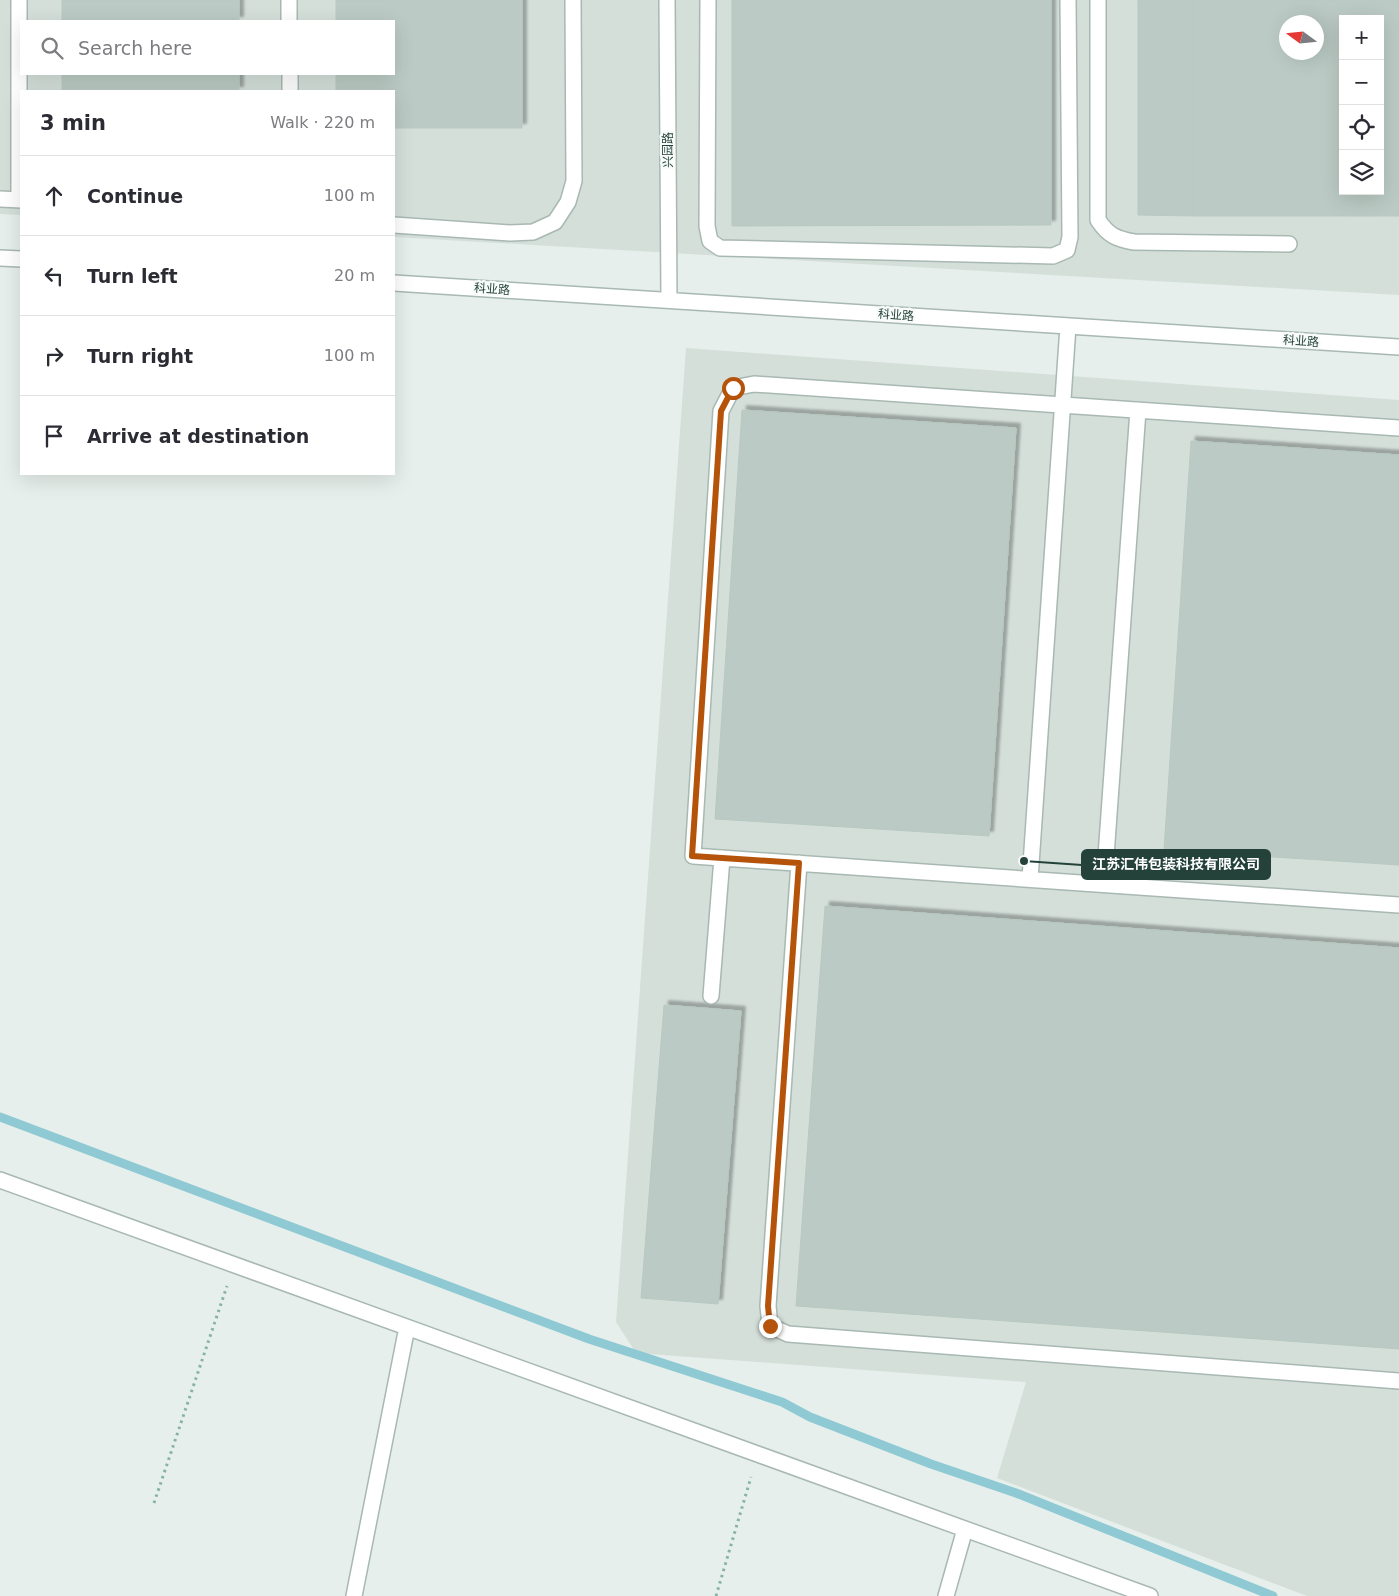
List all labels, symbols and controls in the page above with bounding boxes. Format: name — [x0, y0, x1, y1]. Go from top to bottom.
north arrow — [1279, 15, 1324, 60]
map controls — [1339, 15, 1384, 195]
button: + — [1339, 15, 1384, 60]
search box — [20, 20, 395, 75]
icon: search — [38, 34, 66, 62]
text: Search here — [78, 37, 192, 59]
button: − — [1339, 60, 1384, 105]
button: locate — [1339, 105, 1384, 150]
text: 3 min — [40, 111, 106, 135]
text: Walk · 220 m — [270, 113, 375, 132]
street label: 兴园路 — [661, 132, 675, 168]
button: layers — [1339, 150, 1384, 195]
icon: ahead — [40, 182, 68, 210]
text: Continue — [87, 185, 183, 207]
text: 100 m — [324, 186, 375, 205]
icon: left — [40, 262, 68, 290]
text: Turn left — [87, 265, 178, 287]
text: 20 m — [334, 266, 375, 285]
street label: 科业路 — [474, 281, 510, 297]
street label: 科业路 — [878, 307, 914, 323]
street label: 科业路 — [1283, 333, 1319, 349]
icon: right — [40, 342, 68, 370]
text: Turn right — [87, 345, 193, 367]
text: 100 m — [324, 346, 375, 365]
route start — [722, 377, 745, 400]
icon: arrive — [40, 422, 68, 450]
text: Arrive at destination — [87, 425, 309, 447]
callout: 江苏汇伟包装科技有限公司 — [1082, 850, 1270, 879]
text: 江苏汇伟包装科技有限公司 — [1092, 856, 1260, 872]
route end — [759, 1315, 782, 1338]

